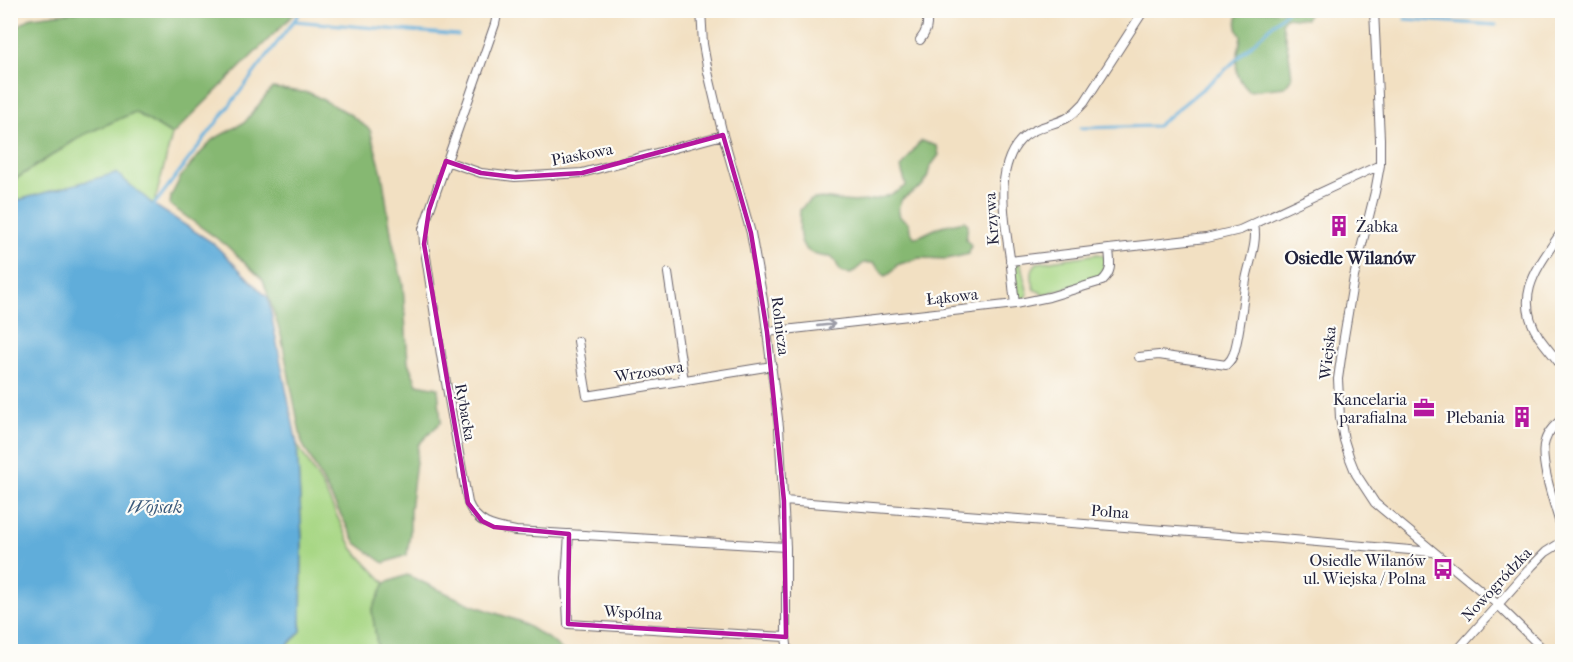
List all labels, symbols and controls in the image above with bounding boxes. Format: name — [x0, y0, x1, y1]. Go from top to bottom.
street label: Piaskowa — [550, 139, 615, 170]
street label: Krzywa — [980, 191, 1003, 246]
building icon: Żabka — [1327, 214, 1351, 238]
place label: Żabka — [1356, 217, 1399, 236]
district label: Osiedle Wilanów — [1284, 248, 1417, 269]
street label: Łąkowa — [925, 284, 979, 309]
street label: Rolnicza — [767, 295, 794, 357]
one-way arrow — [815, 319, 835, 330]
street label: Wiejska — [1315, 325, 1340, 382]
street label: Wrzosowa — [612, 357, 685, 386]
street label: Rybacka — [451, 382, 480, 443]
place label: Kancelaria parafialna — [1333, 390, 1408, 427]
office icon: Kancelaria parafialna — [1412, 396, 1436, 420]
building icon: Plebania — [1510, 405, 1534, 429]
place label: Plebania — [1446, 408, 1506, 427]
water label: Wojsak — [128, 497, 182, 518]
street label: Polna — [1090, 501, 1130, 522]
street label: Nowogródzka — [1457, 543, 1536, 625]
place label: Osiedle Wilanów ul. Wiejska / Polna — [1302, 551, 1427, 588]
bus stop icon: Osiedle Wilanów ul. Wiejska / Polna — [1431, 557, 1455, 581]
street label: Wspólna — [602, 601, 663, 624]

